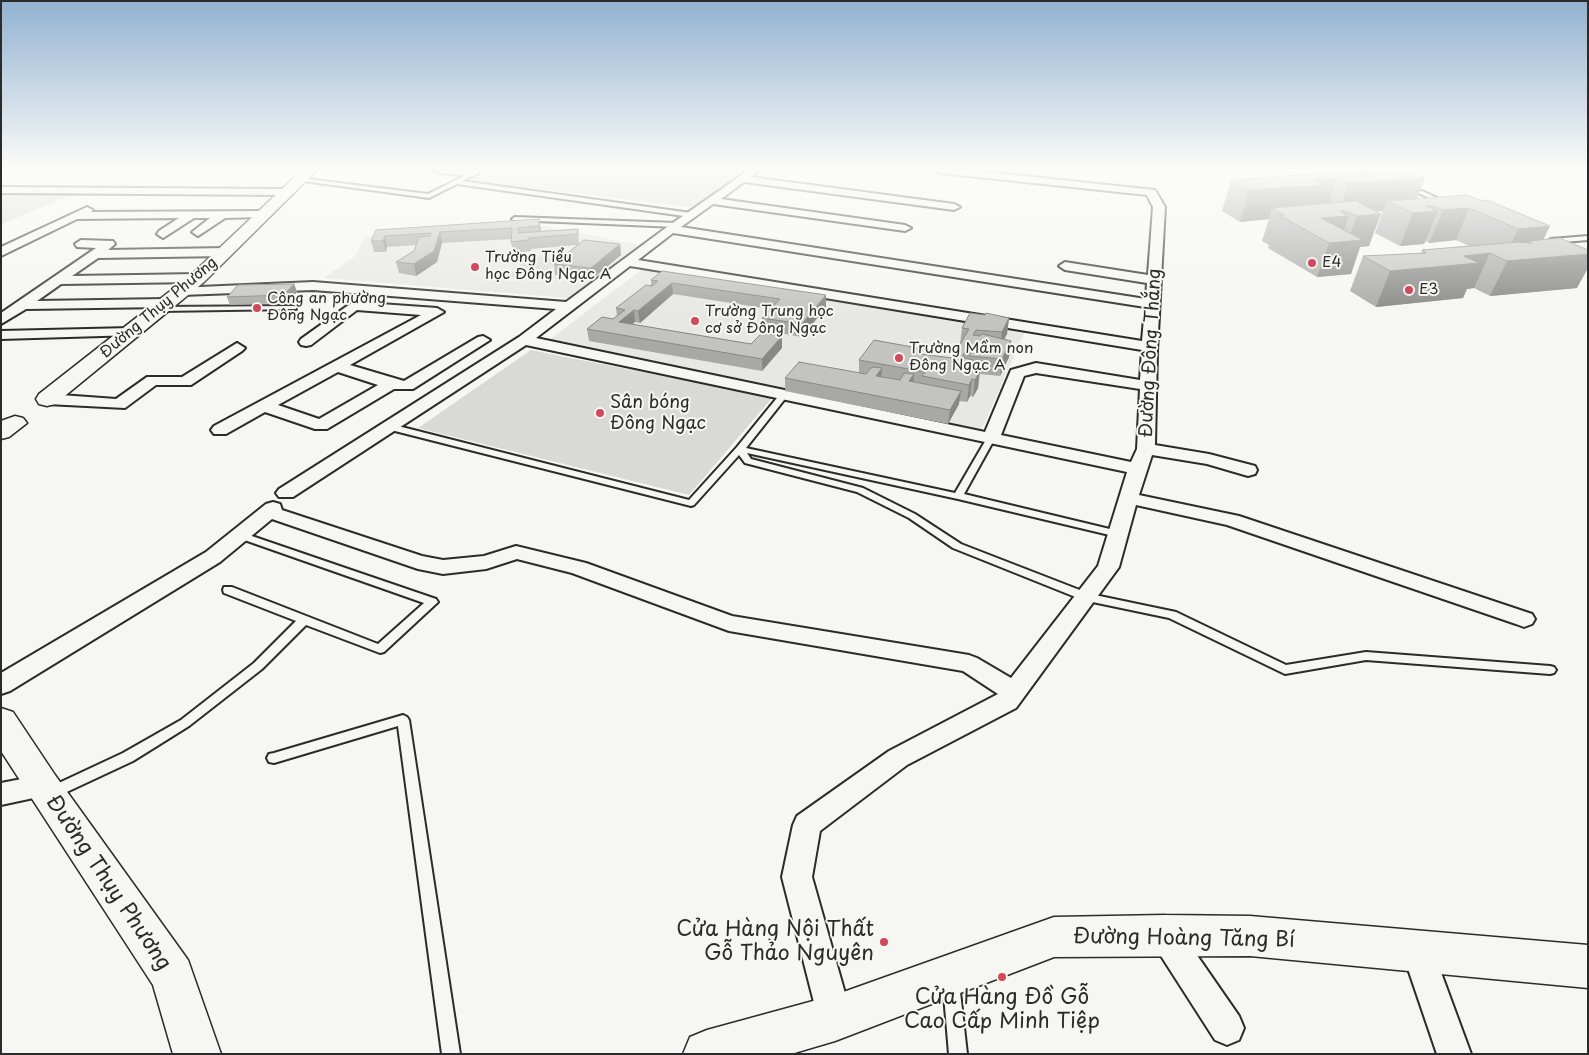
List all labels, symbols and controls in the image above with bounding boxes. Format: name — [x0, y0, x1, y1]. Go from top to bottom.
place label: Trường Tiểu học Đông Ngạc A — [485, 249, 611, 284]
street label: Đường Thụy Phương — [97, 254, 221, 362]
place label: E4 — [1322, 254, 1341, 272]
marker: E4 — [1306, 257, 1318, 269]
marker: Trường Tiểu học Đông Ngạc A — [469, 261, 481, 273]
street label: Đường Đông Thắng — [1136, 268, 1166, 438]
place label: E3 — [1419, 281, 1438, 299]
marker: E3 — [1403, 284, 1415, 296]
place label: Công an phường Đông Ngạc — [267, 290, 386, 325]
marker: Công an phường Đông Ngạc — [251, 302, 263, 314]
place label: Trường Trung học cơ sở Đông Ngạc — [705, 303, 834, 338]
marker: Trường Trung học cơ sở Đông Ngạc — [689, 315, 701, 327]
place label: Trường Mầm non Đông Ngạc A — [909, 340, 1033, 375]
marker: Trường Mầm non Đông Ngạc A — [893, 352, 905, 364]
place label: Sân bóng Đông Ngạc — [610, 392, 706, 434]
marker: Sân bóng Đông Ngạc — [594, 407, 606, 419]
street label: Đường Thụy Phương — [40, 791, 176, 975]
place label: Cửa Hàng Nội Thất Gỗ Thảo Nguyên — [676, 917, 874, 967]
street label: Đường Hoàng Tăng Bí — [1073, 924, 1295, 954]
marker: Cửa Hàng Nội Thất Gỗ Thảo Nguyên — [878, 936, 890, 948]
marker: Cửa Hàng Đồ Gỗ Cao Cấp Minh Tiệp — [996, 971, 1008, 983]
place label: Cửa Hàng Đồ Gỗ Cao Cấp Minh Tiệp — [904, 985, 1100, 1035]

